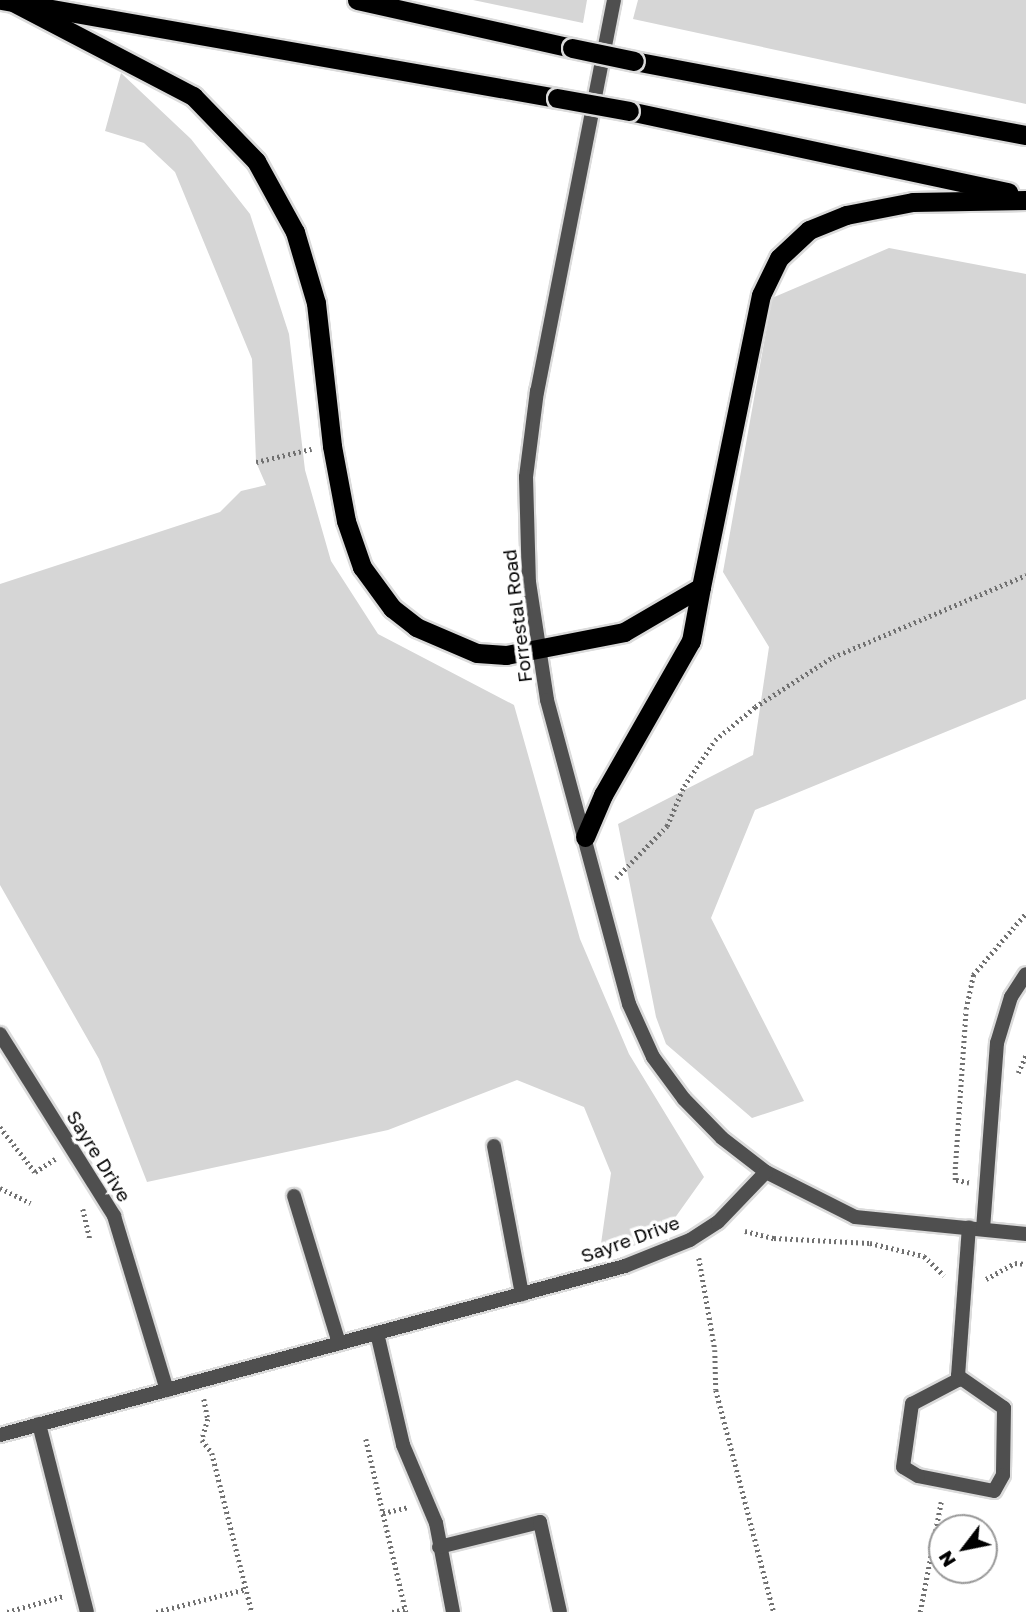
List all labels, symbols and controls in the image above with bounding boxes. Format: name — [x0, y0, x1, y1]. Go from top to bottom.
street label: Forrestal Road — [498, 548, 536, 684]
street label: Sayre Drive — [62, 1106, 136, 1206]
street label: Sayre Drive — [578, 1211, 682, 1267]
north arrow — [928, 1514, 998, 1584]
text: N — [933, 1547, 960, 1572]

